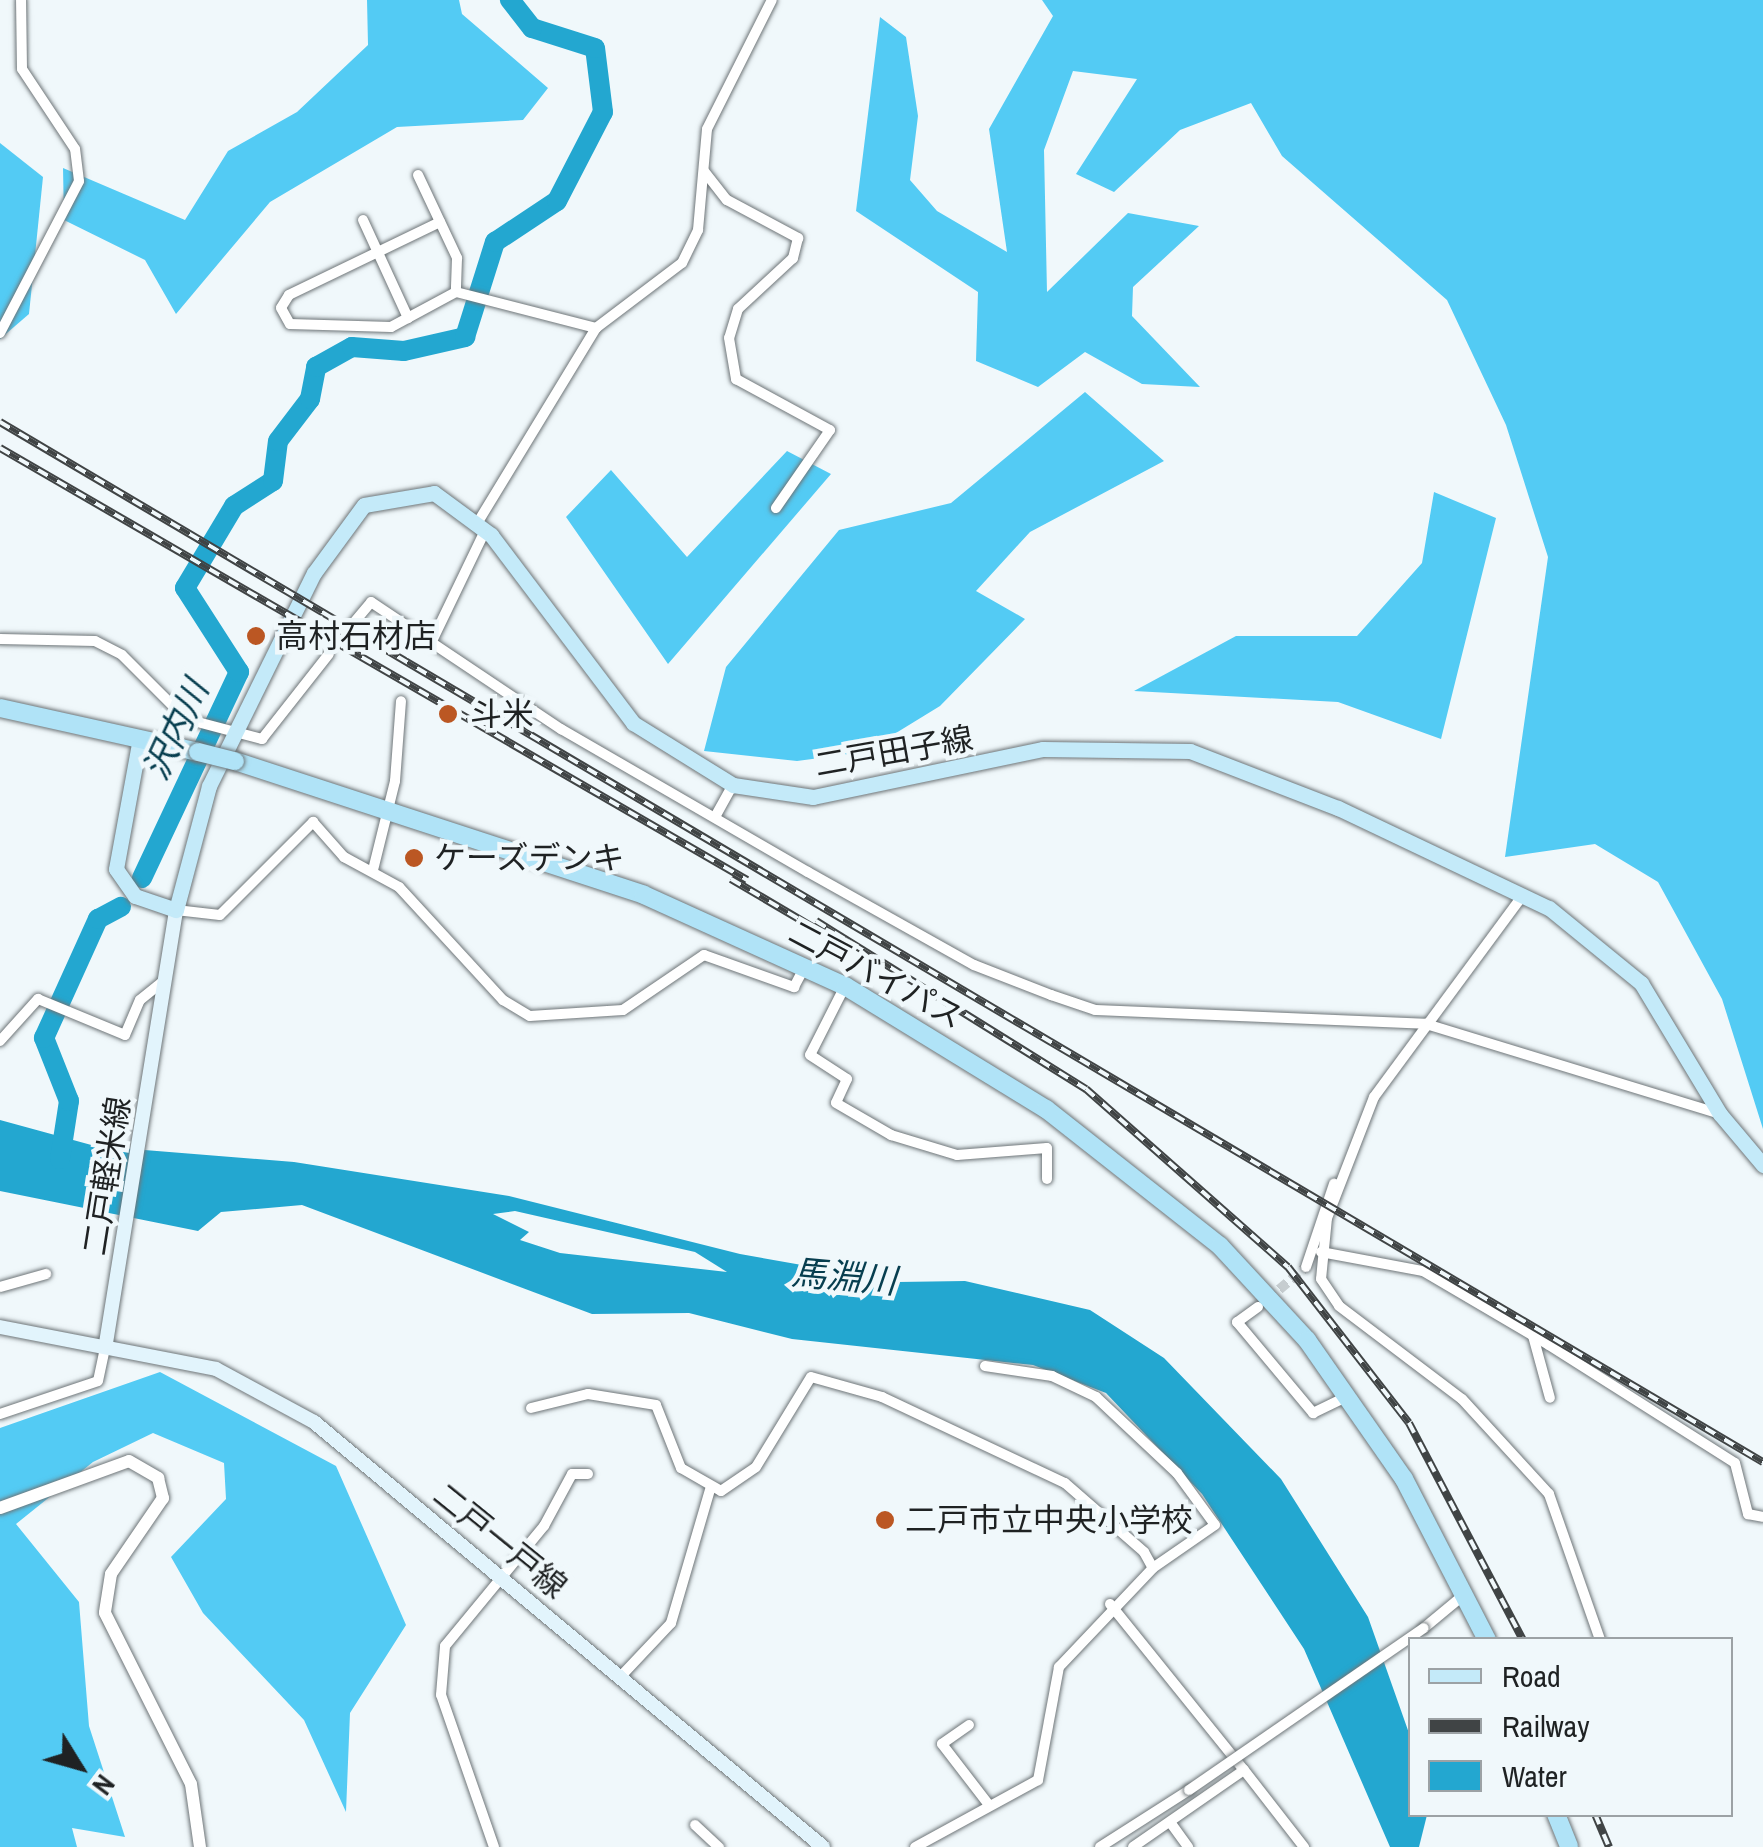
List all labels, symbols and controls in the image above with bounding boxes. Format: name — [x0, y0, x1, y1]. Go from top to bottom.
place label: 高村石材店 — [276, 617, 436, 655]
marker: 高村石材店 — [245, 625, 267, 647]
water label: 沢内川 — [135, 674, 217, 786]
place label: 斗米 — [470, 695, 534, 733]
marker: 斗米 — [435, 701, 461, 727]
street label: 二戸田子線 — [812, 719, 976, 785]
place label: ケーズデンキ — [434, 839, 626, 877]
marker: ケーズデンキ — [403, 847, 425, 869]
street label: 二戸バイパス — [782, 913, 970, 1037]
street label: 二戸軽米線 — [76, 1094, 138, 1258]
water label: 馬淵川 — [790, 1252, 898, 1302]
street label: 二戸一戸線 — [426, 1476, 574, 1606]
place label: 二戸市立中央小学校 — [905, 1501, 1193, 1539]
marker: 二戸市立中央小学校 — [874, 1509, 896, 1531]
legend — [1408, 1637, 1733, 1817]
text: Road — [1502, 1656, 1561, 1696]
text: Railway — [1502, 1706, 1589, 1746]
north arrow — [30, 1717, 130, 1817]
text: Water — [1502, 1756, 1567, 1796]
text: N — [84, 1767, 124, 1803]

